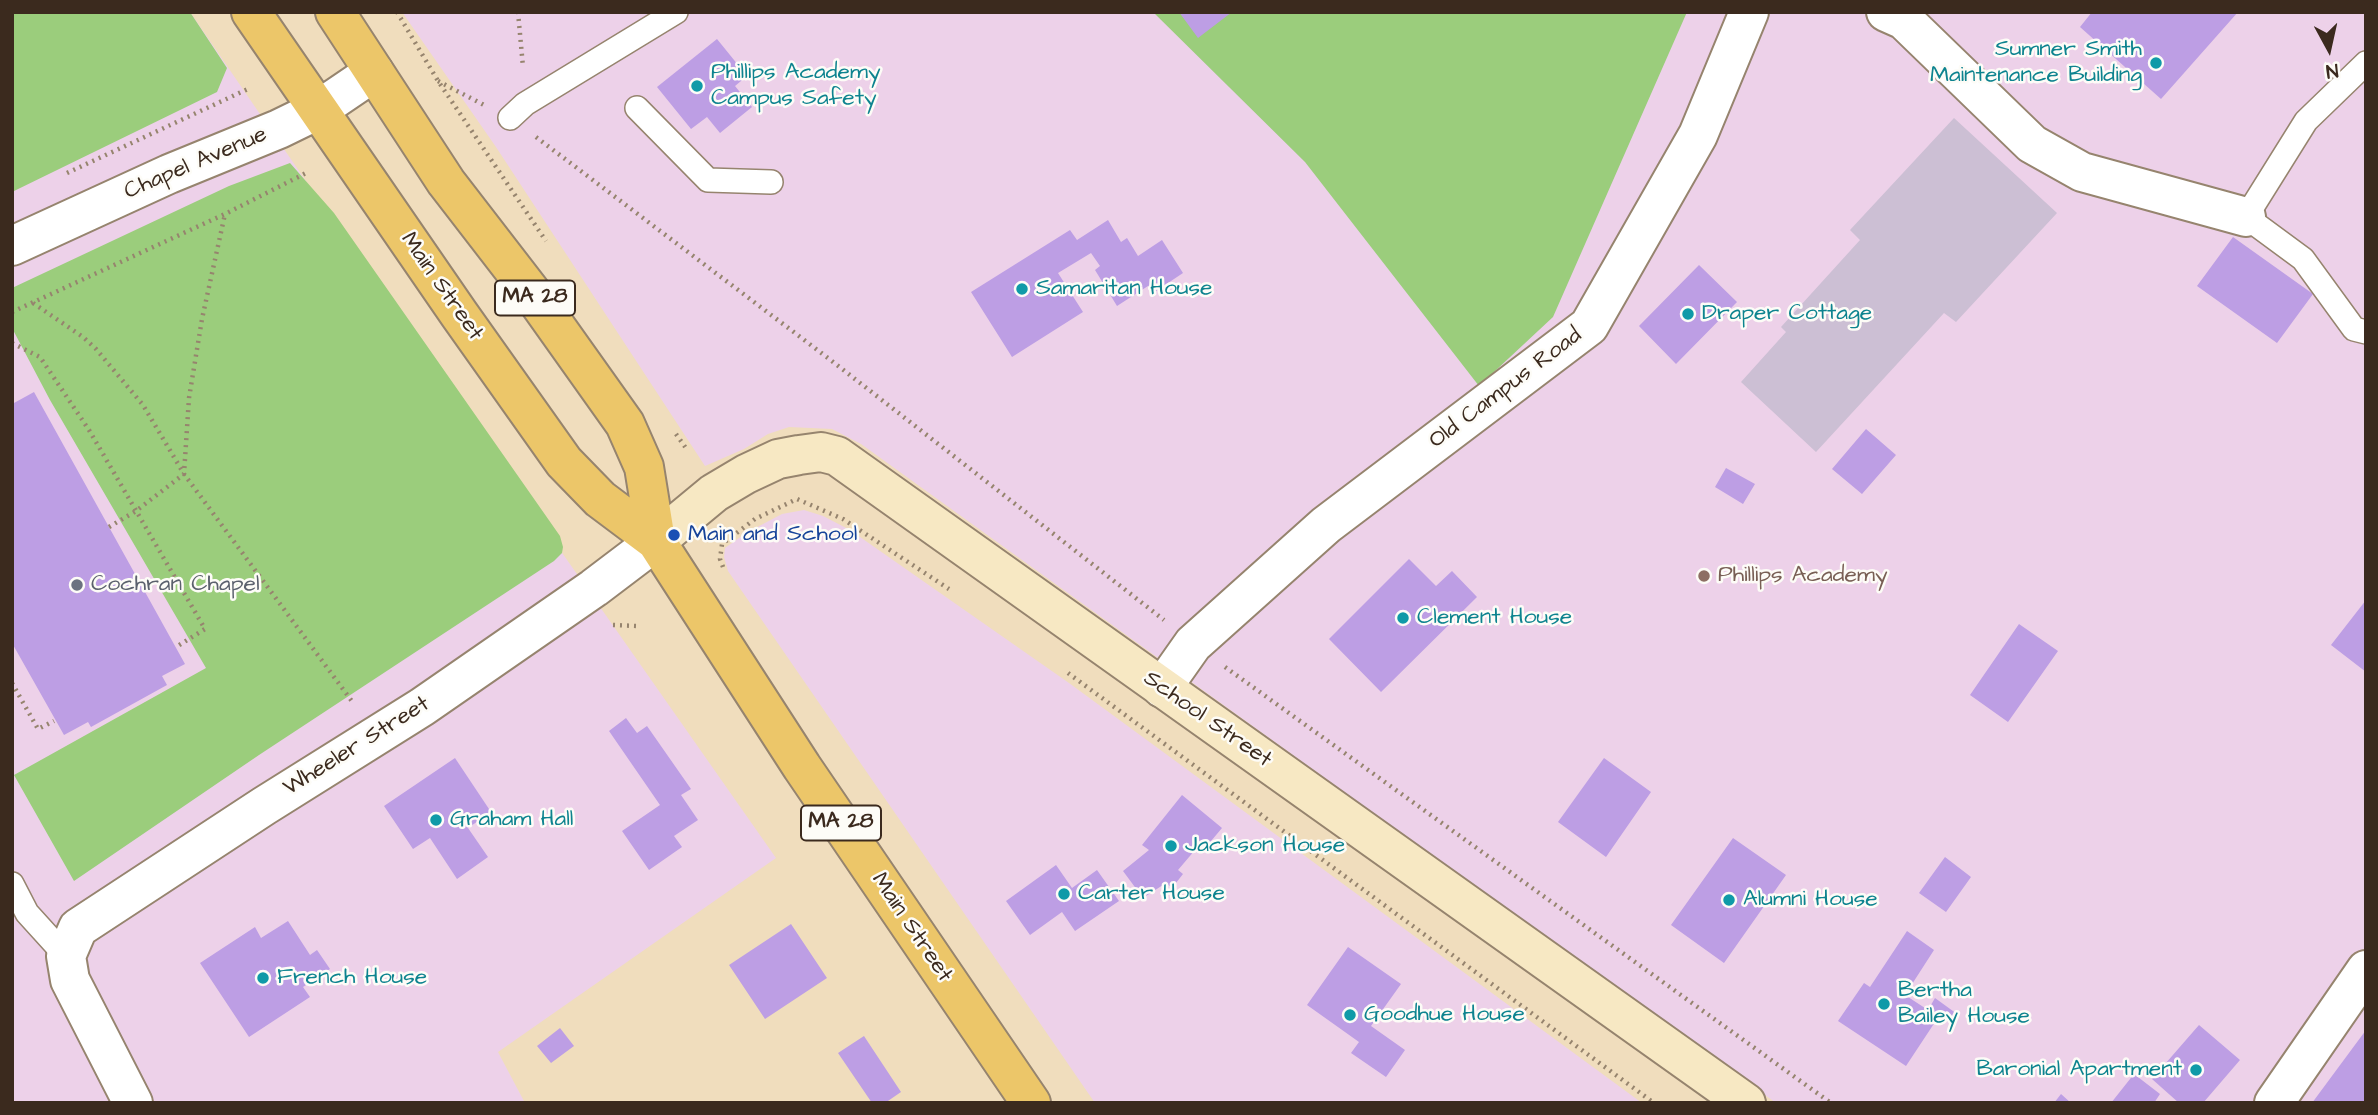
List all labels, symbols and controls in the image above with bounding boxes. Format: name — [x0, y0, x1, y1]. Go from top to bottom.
north arrow — [2294, 14, 2364, 84]
place label: Sumner Smith Maintenance Building — [1930, 36, 2142, 90]
marker: Sumner Smith Maintenance Building — [2148, 55, 2164, 71]
text: N — [2324, 56, 2340, 84]
place label: Phillips Academy Campus Safety — [711, 59, 881, 113]
marker: Phillips Academy Campus Safety — [689, 78, 705, 94]
street label: Chapel Avenue — [121, 122, 271, 206]
street label: Main Street — [394, 228, 488, 346]
place label: Samaritan House — [1036, 275, 1212, 303]
road number: MA 28 — [495, 280, 575, 316]
marker: Samaritan House — [1014, 281, 1030, 297]
place label: Draper Cottage — [1702, 300, 1872, 328]
marker: Draper Cottage — [1680, 306, 1696, 322]
street label: Old Campus Road — [1424, 323, 1588, 455]
place label: Main and School — [688, 521, 857, 549]
marker: Main and School — [666, 527, 682, 543]
place label: Phillips Academy — [1718, 562, 1888, 590]
marker: Phillips Academy — [1696, 568, 1712, 584]
place label: Cochran Chapel — [91, 571, 260, 599]
marker: Cochran Chapel — [69, 577, 85, 593]
place label: Clement House — [1417, 604, 1572, 632]
marker: Clement House — [1395, 610, 1411, 626]
street label: School Street — [1137, 666, 1277, 774]
street label: Wheeler Street — [279, 691, 435, 803]
place label: Graham Hall — [450, 806, 573, 834]
road number: MA 28 — [801, 806, 881, 840]
marker: Graham Hall — [428, 812, 444, 828]
place label: Jackson House — [1185, 832, 1345, 860]
marker: Jackson House — [1163, 838, 1179, 854]
street label: Main Street — [864, 868, 958, 988]
place label: Carter House — [1078, 880, 1225, 908]
marker: Carter House — [1056, 886, 1072, 902]
place label: Alumni House — [1743, 886, 1878, 914]
marker: Alumni House — [1721, 892, 1737, 908]
place label: French House — [277, 964, 427, 992]
marker: French House — [255, 970, 271, 986]
place label: Bertha Bailey House — [1898, 977, 2030, 1031]
marker: Bertha Bailey House — [1876, 996, 1892, 1012]
place label: Goodhue House — [1364, 1001, 1525, 1029]
marker: Goodhue House — [1342, 1007, 1358, 1023]
place label: Baronial Apartment — [1976, 1056, 2182, 1084]
marker: Baronial Apartment — [2188, 1062, 2204, 1078]

